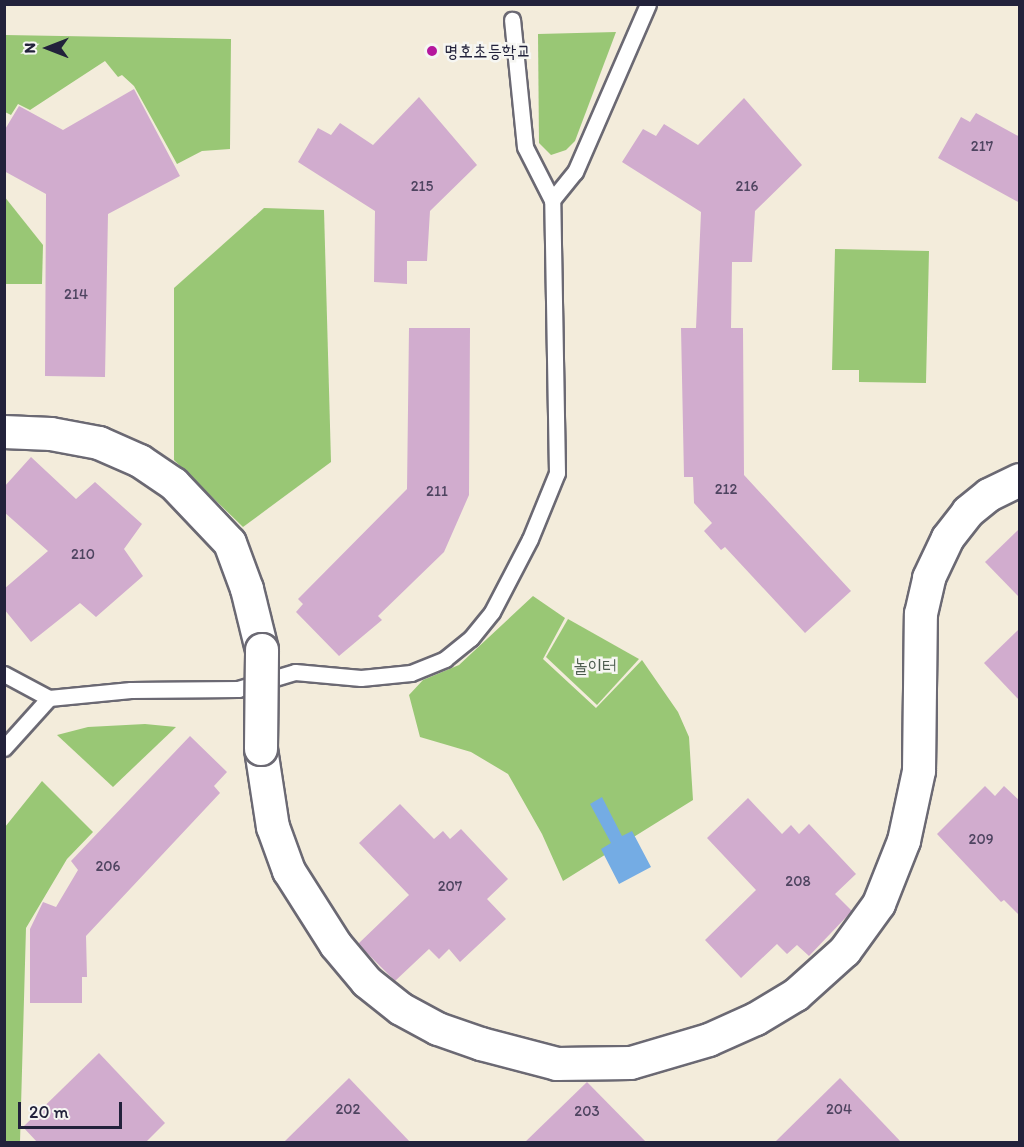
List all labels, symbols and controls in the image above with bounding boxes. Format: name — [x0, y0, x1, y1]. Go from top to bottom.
north arrow — [18, 18, 78, 78]
place label: 명호초등학교 — [444, 40, 531, 62]
text: N — [20, 43, 39, 53]
marker: 명호초등학교 — [425, 44, 439, 58]
house number: 217 — [971, 138, 993, 156]
house number: 215 — [411, 178, 433, 196]
house number: 216 — [736, 178, 758, 196]
house number: 214 — [64, 286, 88, 304]
house number: 212 — [715, 481, 737, 499]
house number: 211 — [426, 483, 448, 501]
house number: 210 — [71, 546, 95, 564]
park label: 놀이터 — [573, 655, 617, 677]
house number: 209 — [969, 831, 993, 849]
house number: 206 — [95, 858, 121, 876]
house number: 208 — [785, 873, 811, 891]
house number: 207 — [438, 878, 462, 896]
scale bar — [21, 1090, 124, 1128]
text: 20 m — [29, 1101, 69, 1123]
house number: 202 — [335, 1101, 361, 1119]
house number: 204 — [826, 1101, 852, 1119]
house number: 203 — [574, 1103, 600, 1121]

